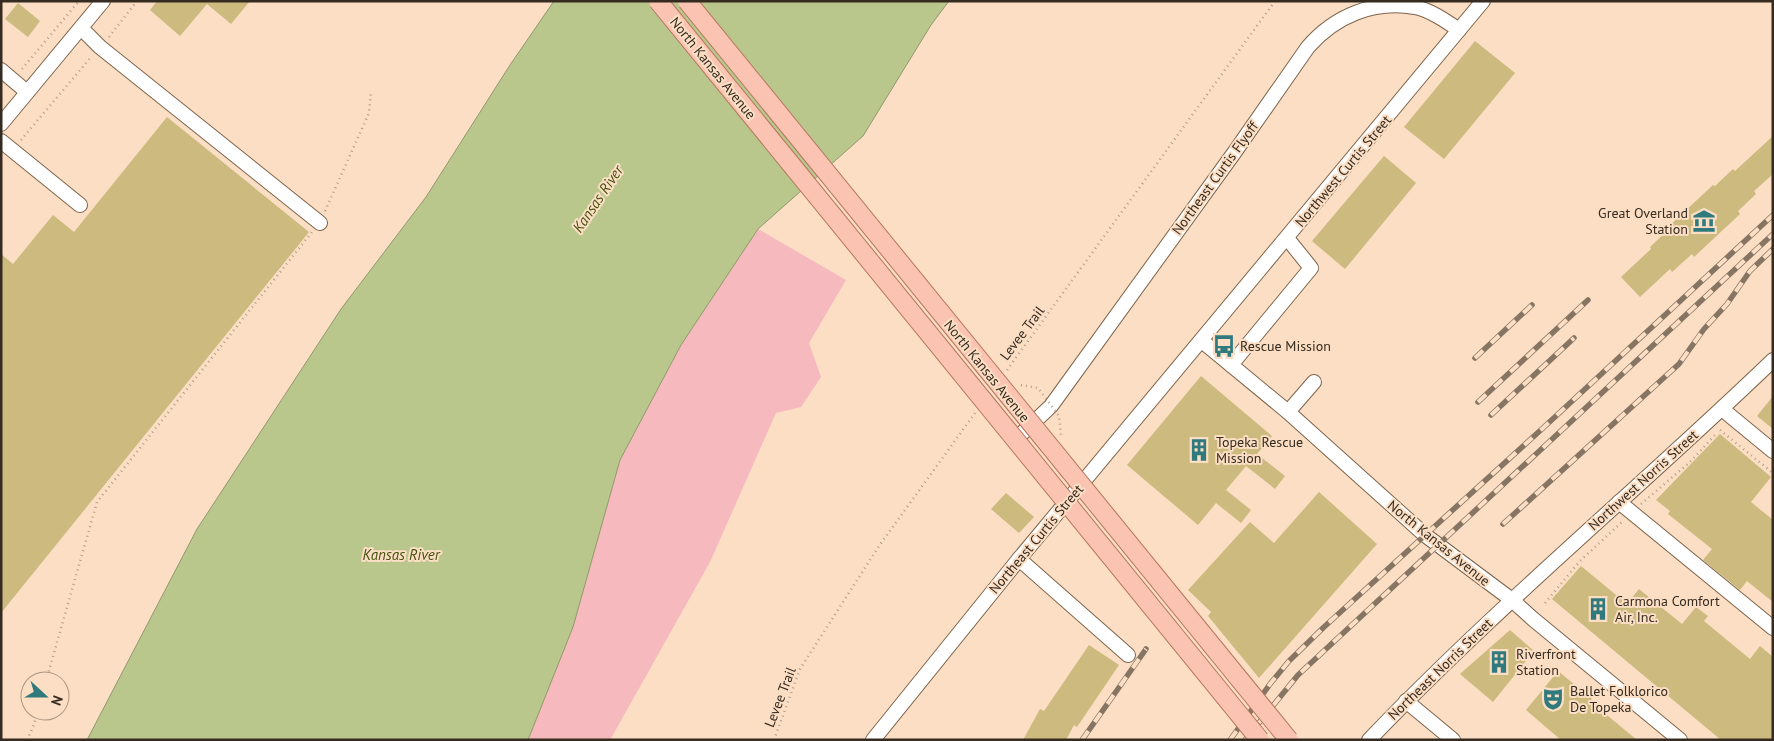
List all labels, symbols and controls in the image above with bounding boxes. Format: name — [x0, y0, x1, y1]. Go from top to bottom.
street label: North Kansas Avenue — [666, 13, 760, 123]
street label: Northwest Curtis Street — [1291, 111, 1395, 231]
street label: Northeast Curtis Flyoff — [1168, 117, 1262, 238]
water label: Kansas River — [568, 161, 628, 236]
place label: Great Overland Station — [1598, 204, 1688, 238]
museum icon: Great Overland Station — [1691, 208, 1717, 234]
street label: Levee Trail — [996, 302, 1048, 364]
street label: North Kansas Avenue — [940, 316, 1034, 426]
bus stop icon: Rescue Mission — [1211, 333, 1237, 359]
place label: Rescue Mission — [1240, 337, 1331, 355]
street label: Northwest Norris Street — [1584, 426, 1702, 534]
place label: Topeka Rescue Mission — [1216, 433, 1303, 467]
building icon: Topeka Rescue Mission — [1186, 437, 1212, 463]
street label: Northeast Curtis Street — [985, 480, 1087, 597]
street label: North Kansas Avenue — [1384, 496, 1494, 590]
water label: Kansas River — [362, 545, 441, 564]
place label: Carmona Comfort Air, Inc. — [1615, 592, 1720, 626]
building icon: Carmona Comfort Air, Inc. — [1585, 596, 1611, 622]
street label: Northeast Norris Street — [1384, 614, 1496, 724]
place label: Riverfront Station — [1516, 645, 1576, 679]
building icon: Riverfront Station — [1486, 649, 1512, 675]
street label: Levee Trail — [760, 664, 800, 730]
north arrow — [20, 671, 70, 721]
place label: Ballet Folklorico De Topeka — [1570, 682, 1668, 716]
theatre icon: Ballet Folklorico De Topeka — [1540, 686, 1566, 712]
text: N — [47, 693, 67, 708]

